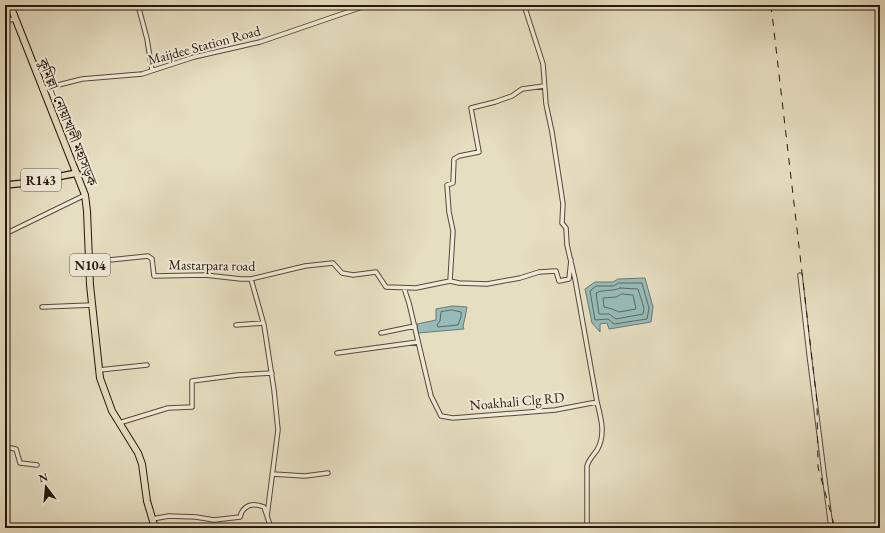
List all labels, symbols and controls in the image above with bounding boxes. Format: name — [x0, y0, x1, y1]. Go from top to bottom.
street label: Maijdee Station Road — [146, 21, 263, 69]
street label: কুমিল্লা–নোয়াখালী মহাসড়ক — [34, 55, 102, 189]
road number: R143 — [21, 169, 61, 191]
road number: N104 — [70, 254, 110, 276]
street label: Mastarpara road — [168, 255, 256, 275]
street label: Noakhali Clg RD — [469, 388, 566, 414]
north arrow — [26, 467, 66, 507]
text: N — [37, 469, 50, 485]

